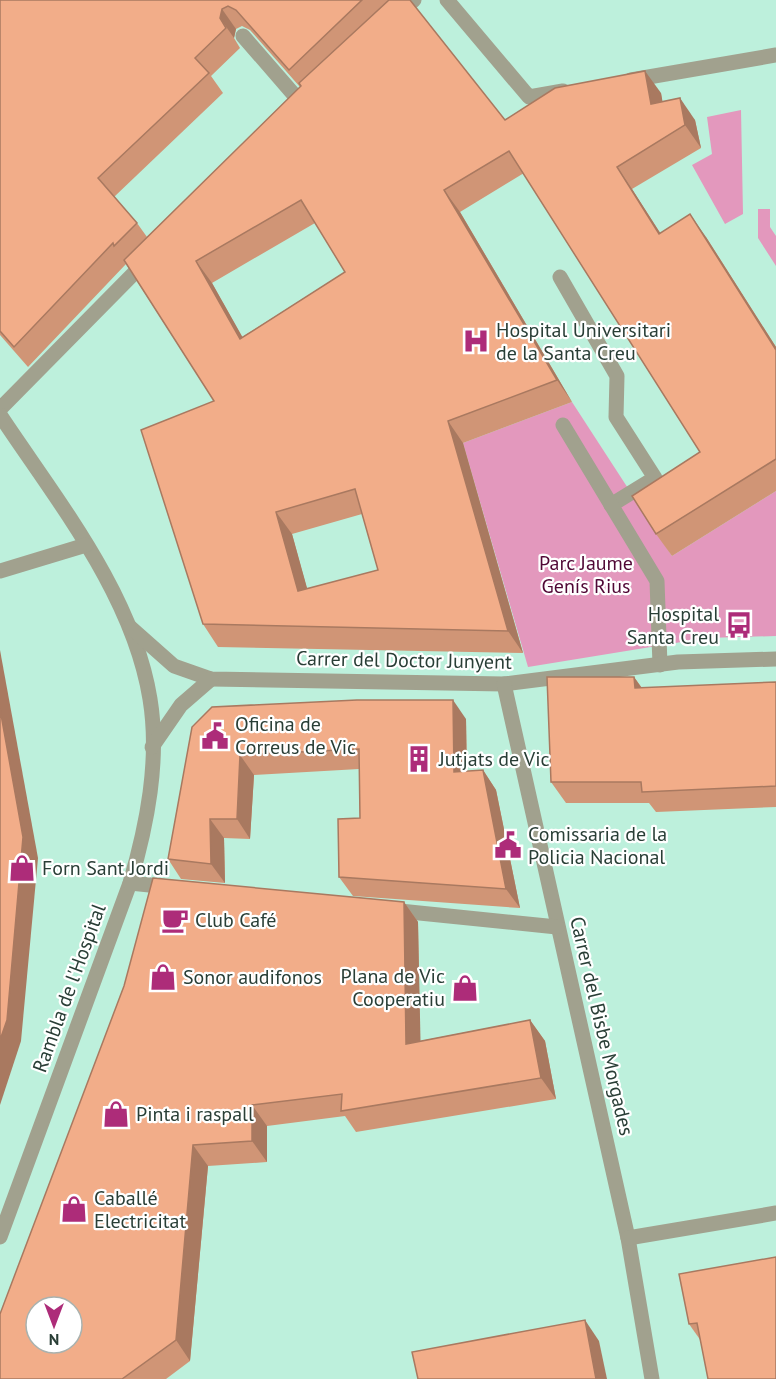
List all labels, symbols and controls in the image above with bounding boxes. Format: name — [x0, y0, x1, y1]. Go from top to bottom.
place label: Hospital Universitari de la Santa Creu — [496, 317, 671, 366]
hospital icon: Hospital Universitari de la Santa Creu — [461, 326, 491, 356]
park label: Parc Jaume Genís Rius — [539, 550, 633, 599]
place label: Hospital Santa Creu — [627, 601, 719, 650]
bus stop icon: Hospital Santa Creu — [724, 610, 754, 640]
street label: Carrer del Doctor Junyent — [296, 645, 512, 675]
place label: Oficina de Correus de Vic — [235, 711, 356, 760]
public building icon: Oficina de Correus de Vic — [200, 721, 230, 751]
building icon: Jutjats de Vic — [404, 744, 434, 774]
place label: Jutjats de Vic — [438, 746, 550, 772]
place label: Comissaria de la Policia Nacional — [528, 821, 667, 870]
public building icon: Comissaria de la Policia Nacional — [493, 830, 523, 860]
shop icon: Forn Sant Jordi — [7, 853, 37, 883]
place label: Forn Sant Jordi — [42, 855, 169, 881]
street label: Rambla de l'Hospital — [26, 900, 112, 1076]
cafe icon: Club Café — [160, 905, 190, 935]
place label: Club Café — [195, 907, 277, 933]
street label: Carrer del Bisbe Morgades — [564, 914, 640, 1138]
shop icon: Sonor audifonos — [148, 962, 178, 992]
place label: Plana de Vic Cooperatiu — [340, 963, 445, 1012]
place label: Sonor audifonos — [183, 964, 322, 990]
shop icon: Plana de Vic Cooperatiu — [450, 973, 480, 1003]
shop icon: Pinta i raspall — [101, 1099, 131, 1129]
place label: Pinta i raspall — [136, 1101, 254, 1127]
place label: Caballé Electricitat — [94, 1185, 187, 1234]
shop icon: Caballé Electricitat — [59, 1194, 89, 1224]
north arrow — [24, 1295, 84, 1355]
text: N — [49, 1330, 59, 1350]

